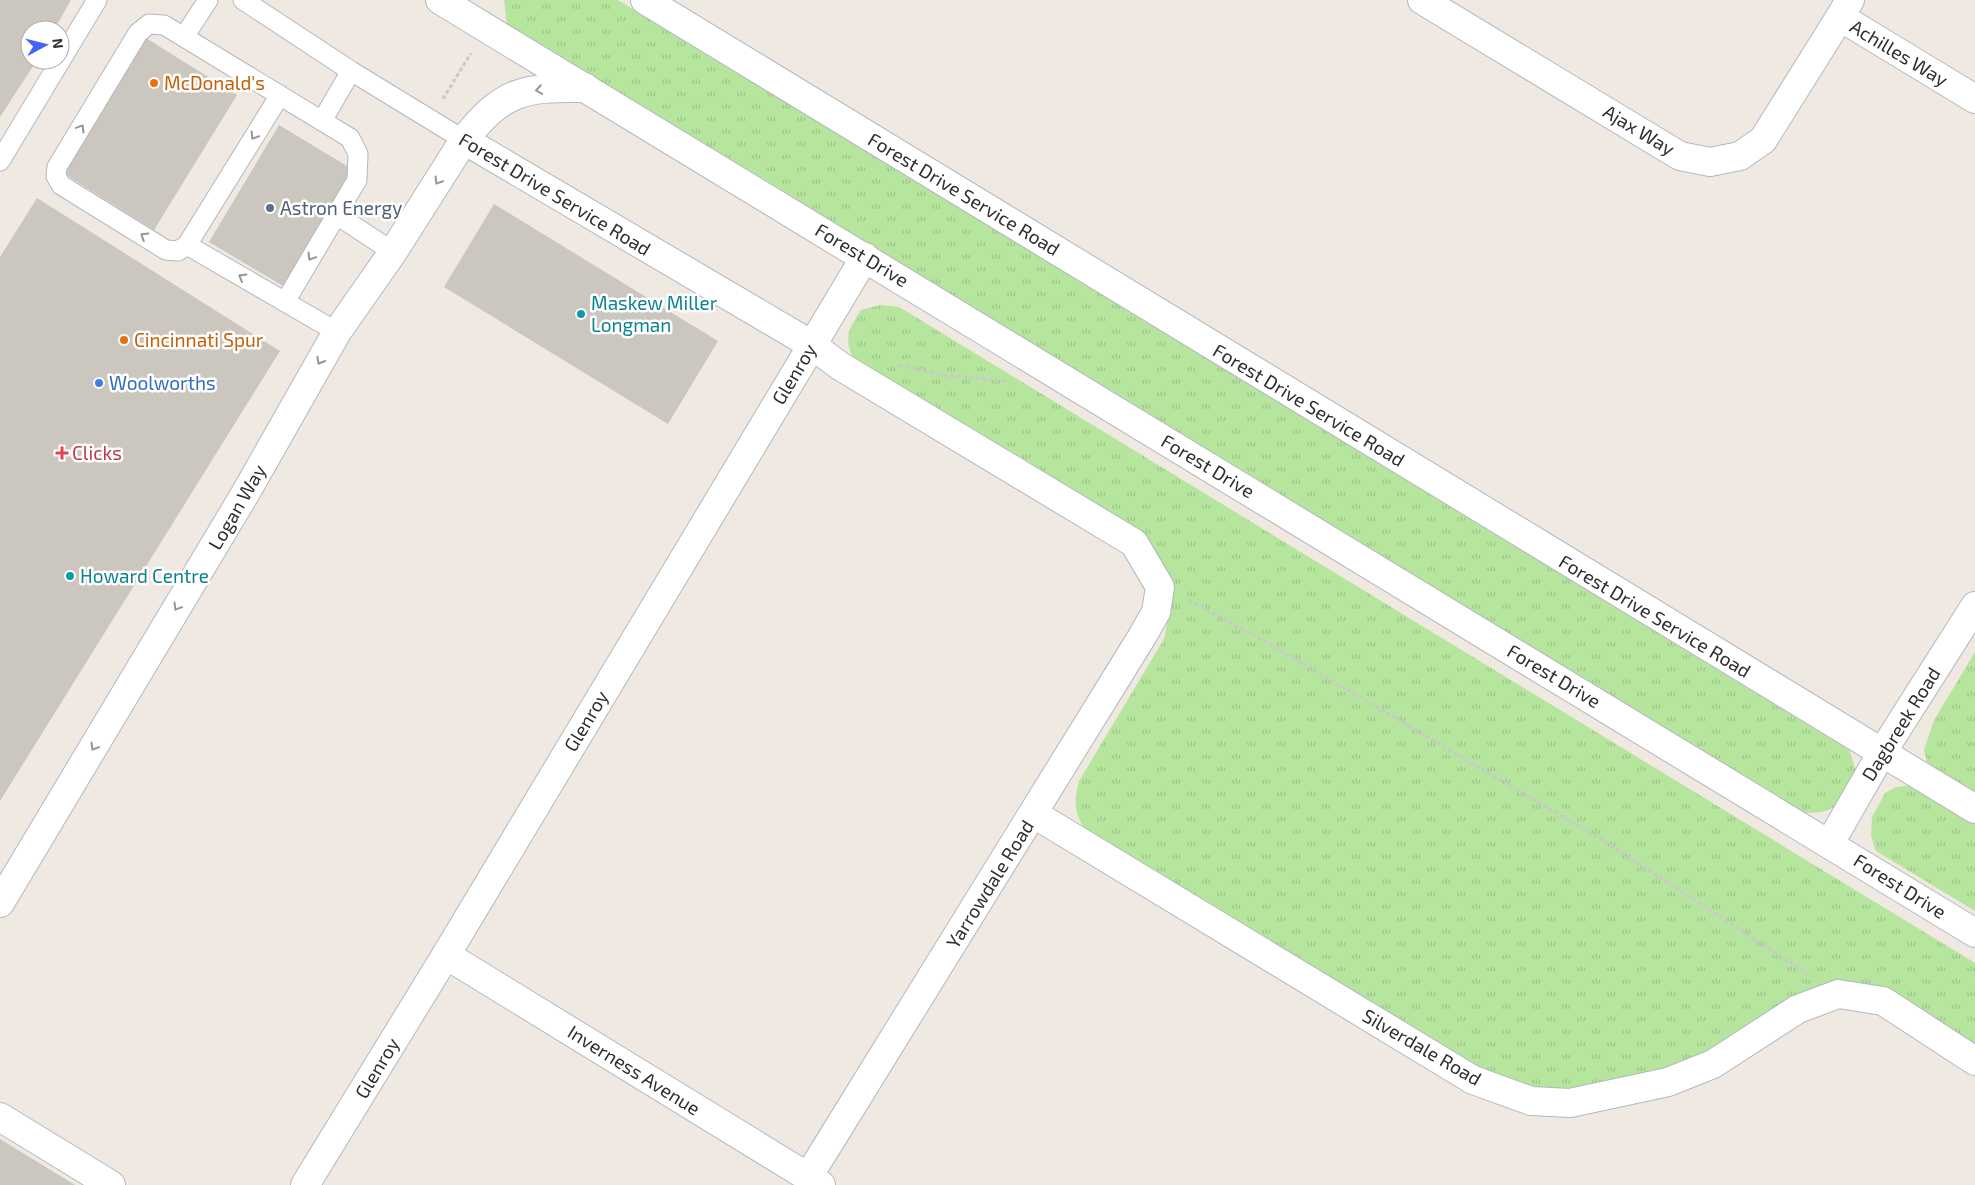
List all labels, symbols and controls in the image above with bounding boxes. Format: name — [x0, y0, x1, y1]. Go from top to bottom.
street label: Achilles Way — [1846, 14, 1952, 91]
north arrow — [20, 20, 70, 70]
text: N — [49, 37, 67, 49]
place label: McDonald's — [164, 71, 265, 94]
marker: McDonald's — [148, 77, 160, 89]
one-way arrow — [535, 84, 544, 94]
street label: Ajax Way — [1599, 99, 1679, 160]
one-way arrow — [75, 124, 85, 133]
street label: Forest Drive Service Road — [455, 127, 655, 260]
street label: Forest Drive Service Road — [864, 128, 1064, 260]
one-way arrow — [251, 131, 260, 140]
one-way arrow — [434, 176, 444, 185]
place label: Astron Energy — [280, 196, 402, 219]
marker: Astron Energy — [264, 202, 276, 214]
street label: Forest Drive — [811, 218, 913, 292]
one-way arrow — [140, 233, 149, 243]
one-way arrow — [308, 252, 318, 261]
one-way arrow — [239, 274, 248, 284]
place label: Maskew Miller Longman — [591, 291, 718, 336]
marker: Maskew Miller Longman — [575, 308, 587, 320]
place label: Cincinnati Spur — [134, 328, 264, 351]
marker: Cincinnati Spur — [118, 334, 130, 346]
street label: Glenroy — [766, 339, 821, 408]
street label: Forest Drive Service Road — [1209, 339, 1409, 471]
one-way arrow — [317, 356, 327, 365]
place label: Woolworths — [109, 371, 216, 394]
marker: Woolworths — [93, 377, 105, 389]
street label: Forest Drive — [1157, 429, 1259, 503]
place label: Clicks — [72, 441, 122, 464]
marker: Clicks — [56, 447, 68, 459]
street label: Logan Way — [203, 460, 270, 554]
street label: Forest Drive Service Road — [1555, 550, 1755, 682]
place label: Howard Centre — [80, 564, 209, 587]
marker: Howard Centre — [64, 570, 76, 582]
one-way arrow — [174, 602, 184, 611]
street label: Forest Drive — [1503, 639, 1605, 713]
street label: Dagbreek Road — [1856, 663, 1945, 785]
street label: Glenroy — [558, 686, 613, 755]
one-way arrow — [90, 741, 100, 750]
street label: Yarrowdale Road — [941, 815, 1038, 952]
street label: Forest Drive — [1850, 848, 1951, 923]
street label: Silverdale Road — [1359, 1003, 1486, 1090]
street label: Inverness Avenue — [564, 1020, 705, 1120]
street label: Glenroy — [349, 1033, 404, 1102]

